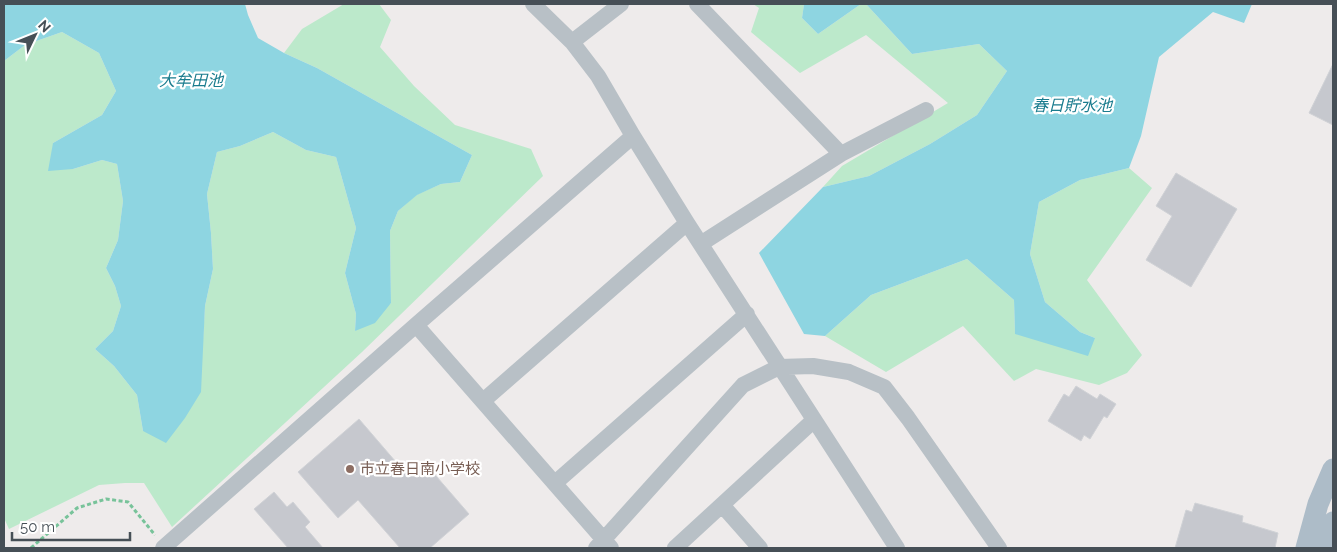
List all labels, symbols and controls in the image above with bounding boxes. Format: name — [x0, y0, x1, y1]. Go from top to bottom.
north arrow — [10, 10, 60, 60]
text: N — [35, 17, 54, 35]
water label: 大牟田池 — [159, 71, 225, 90]
water label: 春日貯水池 — [1032, 96, 1114, 115]
place label: 市立春日南小学校 — [360, 460, 480, 478]
marker: 市立春日南小学校 — [344, 463, 356, 475]
scale bar — [12, 510, 130, 542]
text: 50 m — [20, 518, 55, 536]

